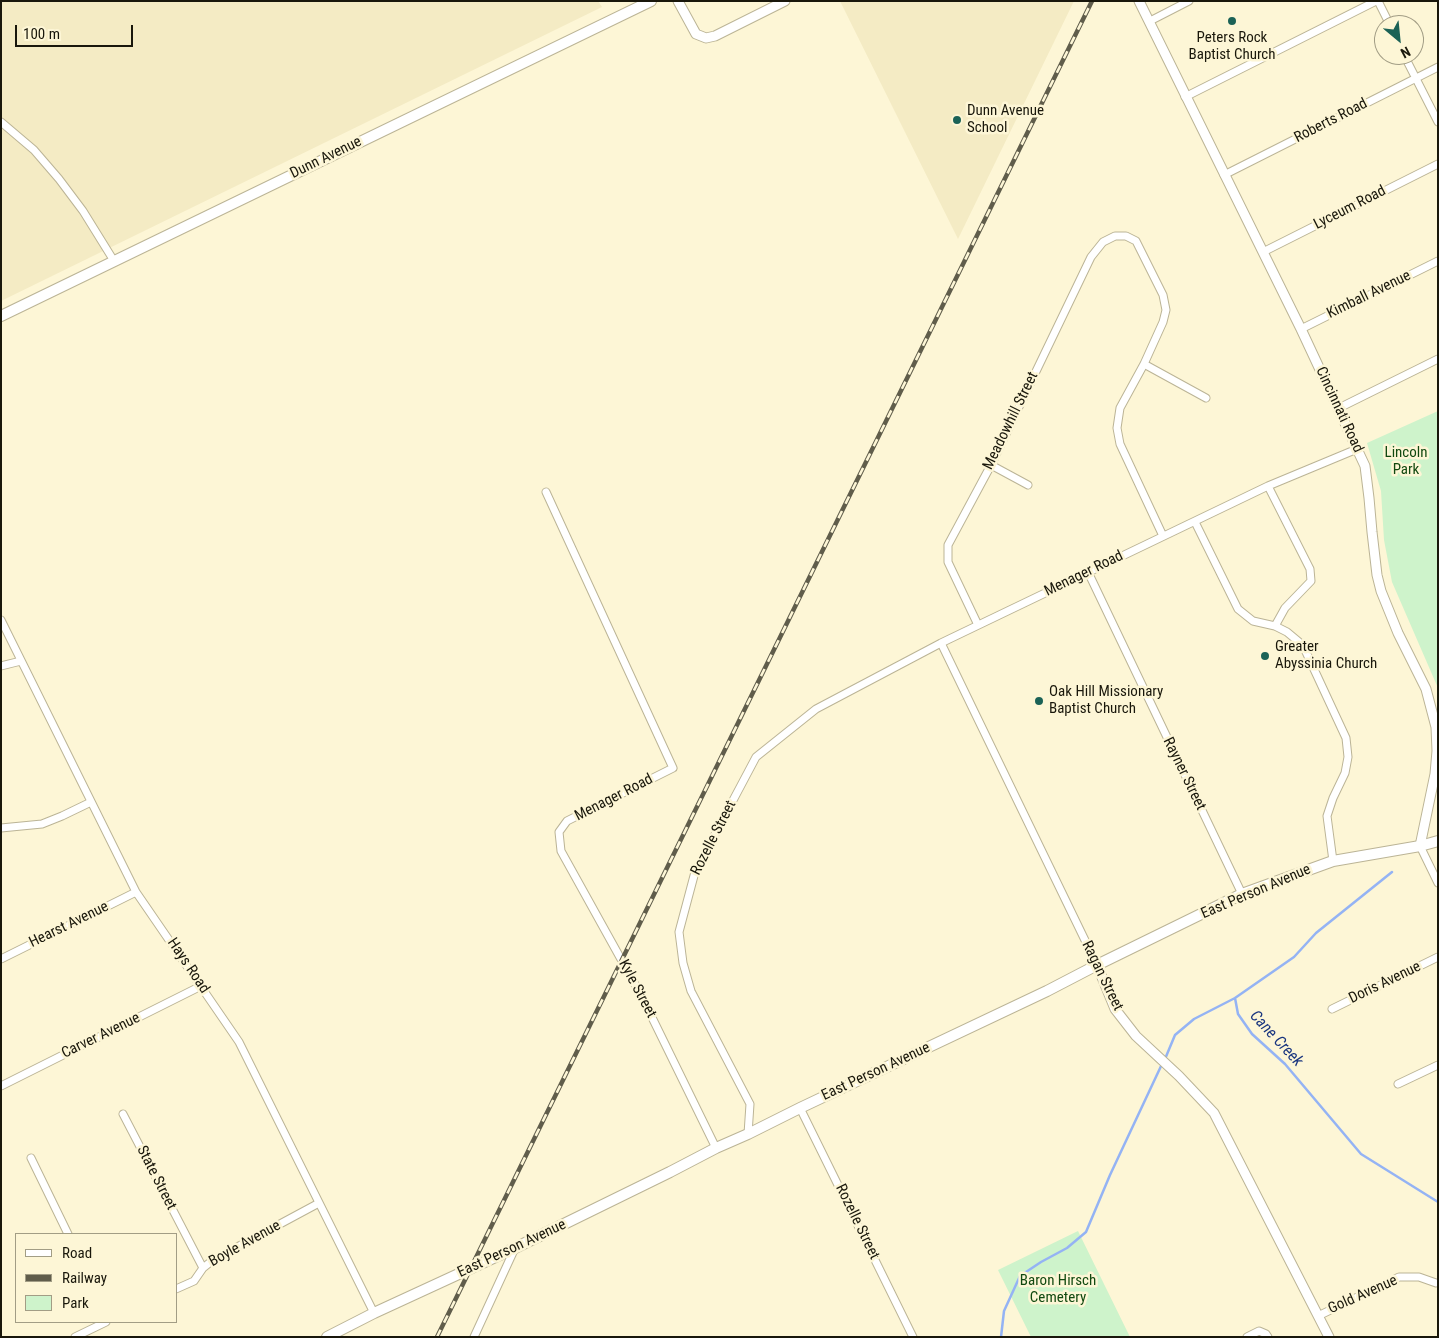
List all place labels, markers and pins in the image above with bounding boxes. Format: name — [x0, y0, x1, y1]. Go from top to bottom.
marker: Peters Rock Baptist Church — [1226, 15, 1238, 27]
place label: Peters Rock Baptist Church — [1189, 29, 1275, 64]
place label: Dunn Avenue School — [967, 102, 1044, 137]
marker: Dunn Avenue School — [951, 114, 963, 126]
place label: Greater Abyssinia Church — [1275, 638, 1377, 673]
marker: Greater Abyssinia Church — [1259, 650, 1271, 662]
place label: Oak Hill Missionary Baptist Church — [1049, 683, 1163, 718]
marker: Oak Hill Missionary Baptist Church — [1033, 695, 1045, 707]

